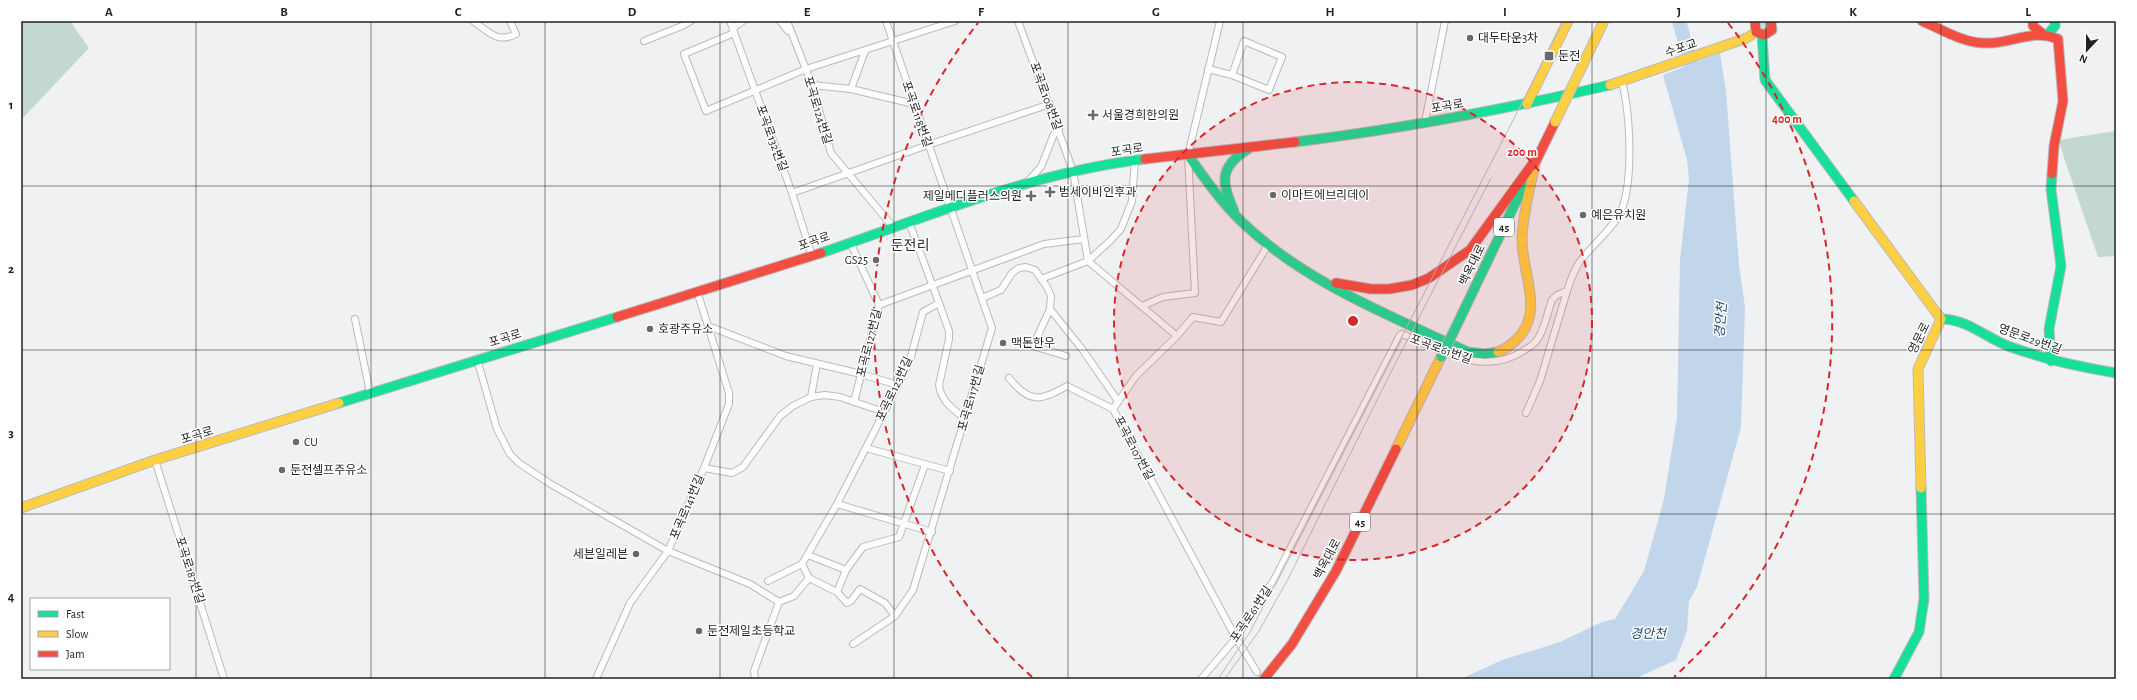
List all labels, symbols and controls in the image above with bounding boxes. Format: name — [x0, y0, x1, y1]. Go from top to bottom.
text: A — [105, 6, 113, 19]
text: B — [280, 6, 288, 19]
text: C — [455, 6, 462, 19]
text: D — [628, 6, 637, 19]
text: E — [804, 6, 811, 19]
text: F — [978, 6, 985, 19]
text: G — [1152, 6, 1160, 19]
text: H — [1325, 6, 1335, 19]
text: I — [1503, 6, 1507, 19]
text: J — [1677, 6, 1681, 19]
text: K — [1849, 6, 1857, 19]
text: L — [2025, 6, 2031, 19]
north arrow — [2067, 30, 2107, 70]
place label: 대두타운3차 — [1478, 32, 1538, 44]
marker: 대두타운3차 — [1465, 33, 1475, 43]
street label: 수포교 — [1663, 37, 1699, 59]
marker: 둔전 — [1543, 50, 1555, 62]
place label: 둔전 — [1558, 50, 1580, 62]
text: N — [2078, 52, 2089, 65]
street label: 포곡로108번길 — [1028, 60, 1064, 132]
street label: 포곡로124번길 — [802, 75, 834, 145]
street label: 포곡로118번길 — [900, 79, 934, 149]
street label: 포곡로 — [1430, 97, 1464, 115]
text: 1 — [9, 99, 13, 112]
street label: 포곡로132번길 — [754, 103, 790, 173]
marker: 서울경희한의원 — [1087, 109, 1099, 121]
place label: 서울경희한의원 — [1102, 109, 1179, 121]
text: 400 m — [1772, 113, 1802, 125]
street label: 포곡로 — [1110, 141, 1144, 159]
text: 200 m — [1507, 146, 1537, 158]
marker: 범세이비인후과 — [1044, 186, 1056, 198]
place label: 범세이비인후과 — [1059, 186, 1136, 198]
place label: 이마트에브리데이 — [1281, 189, 1369, 201]
place label: 제일메디플러스의원 — [923, 190, 1022, 202]
marker: 제일메디플러스의원 — [1025, 190, 1037, 202]
marker: 이마트에브리데이 — [1268, 190, 1278, 200]
place label: 예은유치원 — [1591, 209, 1646, 221]
marker: 예은유치원 — [1578, 210, 1588, 220]
road number: 45 — [1494, 218, 1514, 236]
street label: 포곡로 — [796, 230, 832, 252]
district label: 둔전리 — [891, 238, 929, 253]
street label: 백옥대로 — [1457, 243, 1487, 287]
place label: GS25 — [845, 254, 868, 266]
marker: GS25 — [871, 255, 881, 265]
text: 2 — [8, 263, 14, 276]
water label: 경안천 — [1713, 301, 1729, 338]
street label: 포곡로127번길 — [855, 308, 883, 378]
centre of rings — [1346, 314, 1360, 328]
street label: 영문로 — [1906, 320, 1932, 356]
street label: 영문로29번길 — [1997, 322, 2063, 356]
place label: 호광주유소 — [658, 323, 713, 335]
marker: 호광주유소 — [645, 324, 655, 334]
street label: 포곡로 — [487, 327, 523, 349]
street label: 포곡로61번길 — [1408, 332, 1474, 366]
place label: 맥돈한우 — [1011, 337, 1055, 349]
marker: 맥돈한우 — [998, 338, 1008, 348]
street label: 포곡로123번길 — [874, 355, 914, 423]
street label: 포곡로117번길 — [956, 363, 986, 433]
street label: 포곡로107번길 — [1112, 414, 1156, 482]
street label: 포곡로 — [179, 424, 215, 446]
text: 3 — [8, 427, 14, 440]
place label: CU — [304, 436, 318, 448]
marker: CU — [291, 437, 301, 447]
place label: 둔전셀프주유소 — [290, 464, 367, 476]
marker: 둔전셀프주유소 — [277, 465, 287, 475]
street label: 포곡로141번길 — [668, 473, 706, 541]
road number: 45 — [1350, 513, 1370, 531]
street label: 포곡로187번길 — [173, 535, 207, 605]
street label: 백옥대로 — [1311, 537, 1343, 581]
place label: 세븐일레븐 — [573, 548, 628, 560]
marker: 세븐일레븐 — [631, 549, 641, 559]
street label: 포곡로61번길 — [1228, 584, 1274, 644]
text: 4 — [8, 591, 15, 604]
legend — [30, 598, 170, 670]
text: Fast — [66, 608, 85, 620]
place label: 둔전제일초등학교 — [707, 624, 795, 637]
marker: 둔전제일초등학교 — [694, 626, 704, 636]
water label: 경안천 — [1630, 627, 1667, 641]
text: Slow — [66, 628, 88, 640]
text: Jam — [66, 648, 85, 660]

